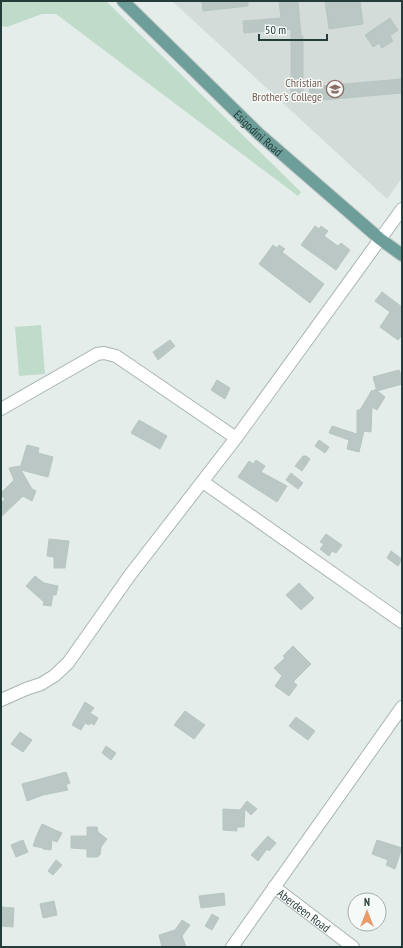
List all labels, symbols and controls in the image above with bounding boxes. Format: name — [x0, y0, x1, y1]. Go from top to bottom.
scale bar — [259, 16, 327, 42]
text: 50 m — [265, 22, 286, 37]
place label: Christian Brother's College — [252, 75, 322, 104]
school or university icon: Christian Brother's College — [325, 79, 345, 99]
street label: Esigodini Road — [231, 106, 286, 159]
street label: Aberdeen Road — [275, 885, 334, 935]
north arrow — [347, 892, 387, 932]
text: N — [364, 895, 370, 909]

